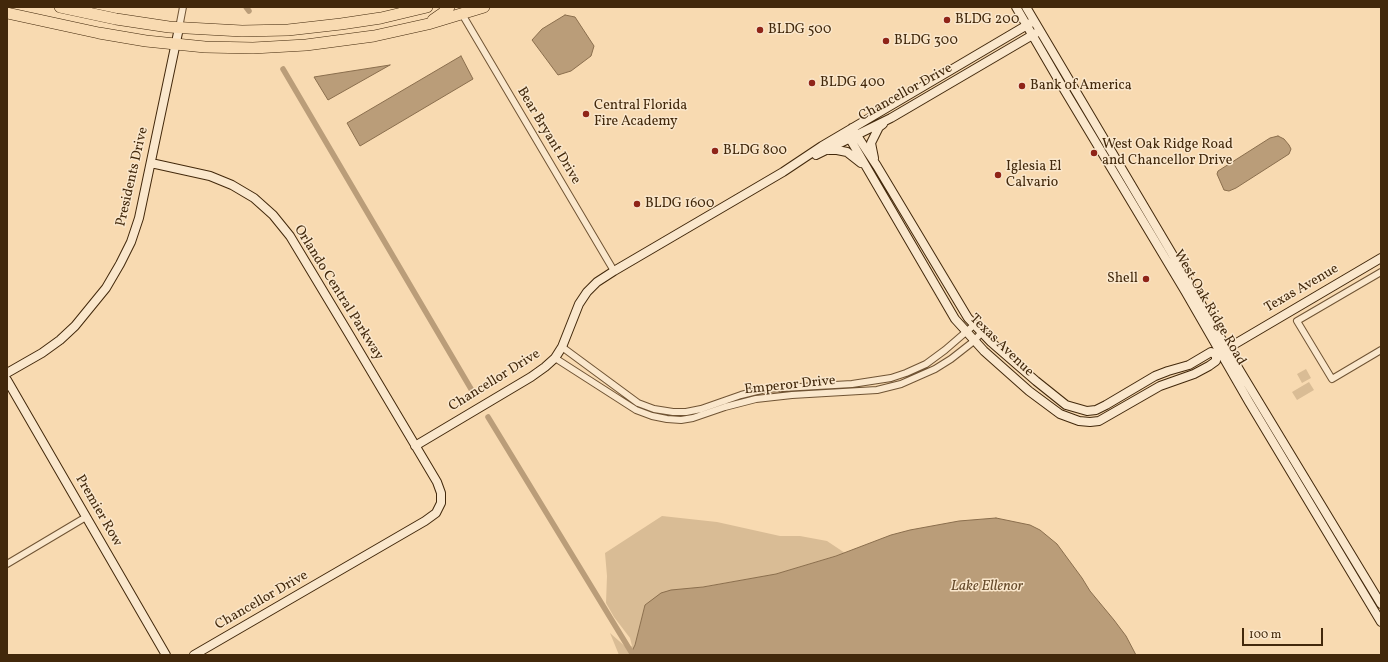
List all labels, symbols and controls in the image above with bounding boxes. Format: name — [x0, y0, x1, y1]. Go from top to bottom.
place label: BLDG 200 — [955, 12, 1019, 28]
marker: BLDG 200 — [942, 15, 952, 25]
place label: BLDG 500 — [768, 22, 831, 38]
marker: BLDG 500 — [755, 25, 765, 35]
place label: BLDG 300 — [894, 33, 958, 49]
marker: BLDG 300 — [881, 36, 891, 46]
street label: Chancellor Drive — [856, 60, 956, 126]
place label: BLDG 400 — [820, 75, 885, 91]
marker: BLDG 400 — [807, 78, 817, 88]
place label: Bank of America — [1030, 78, 1132, 94]
marker: Bank of America — [1017, 81, 1027, 91]
street label: Bear Bryant Drive — [512, 84, 584, 188]
place label: Central Florida Fire Academy — [594, 98, 687, 130]
marker: Central Florida Fire Academy — [581, 109, 591, 119]
street label: Presidents Drive — [113, 126, 153, 228]
place label: West Oak Ridge Road and Chancellor Drive — [1102, 137, 1233, 170]
place label: BLDG 800 — [723, 143, 787, 159]
marker: BLDG 800 — [710, 146, 720, 156]
marker: West Oak Ridge Road and Chancellor Drive — [1089, 148, 1099, 158]
place label: Iglesia El Calvario — [1006, 159, 1062, 192]
marker: Iglesia El Calvario — [993, 170, 1003, 180]
place label: BLDG 1600 — [645, 196, 714, 212]
marker: BLDG 1600 — [632, 199, 642, 209]
street label: Orlando Central Parkway — [289, 222, 387, 364]
street label: West Oak Ridge Road — [1169, 247, 1249, 369]
street label: Texas Avenue — [1262, 261, 1342, 317]
place label: Shell — [1107, 271, 1138, 287]
marker: Shell — [1141, 274, 1151, 284]
street label: Texas Avenue — [965, 311, 1037, 381]
street label: Chancellor Drive — [446, 346, 544, 416]
street label: Emperor Drive — [744, 373, 836, 399]
street label: Premier Row — [71, 472, 125, 550]
street label: Chancellor Drive — [213, 568, 311, 634]
water label: Lake Ellenor — [951, 578, 1023, 596]
scale bar — [1244, 620, 1325, 646]
text: 100 m — [1249, 627, 1281, 643]

